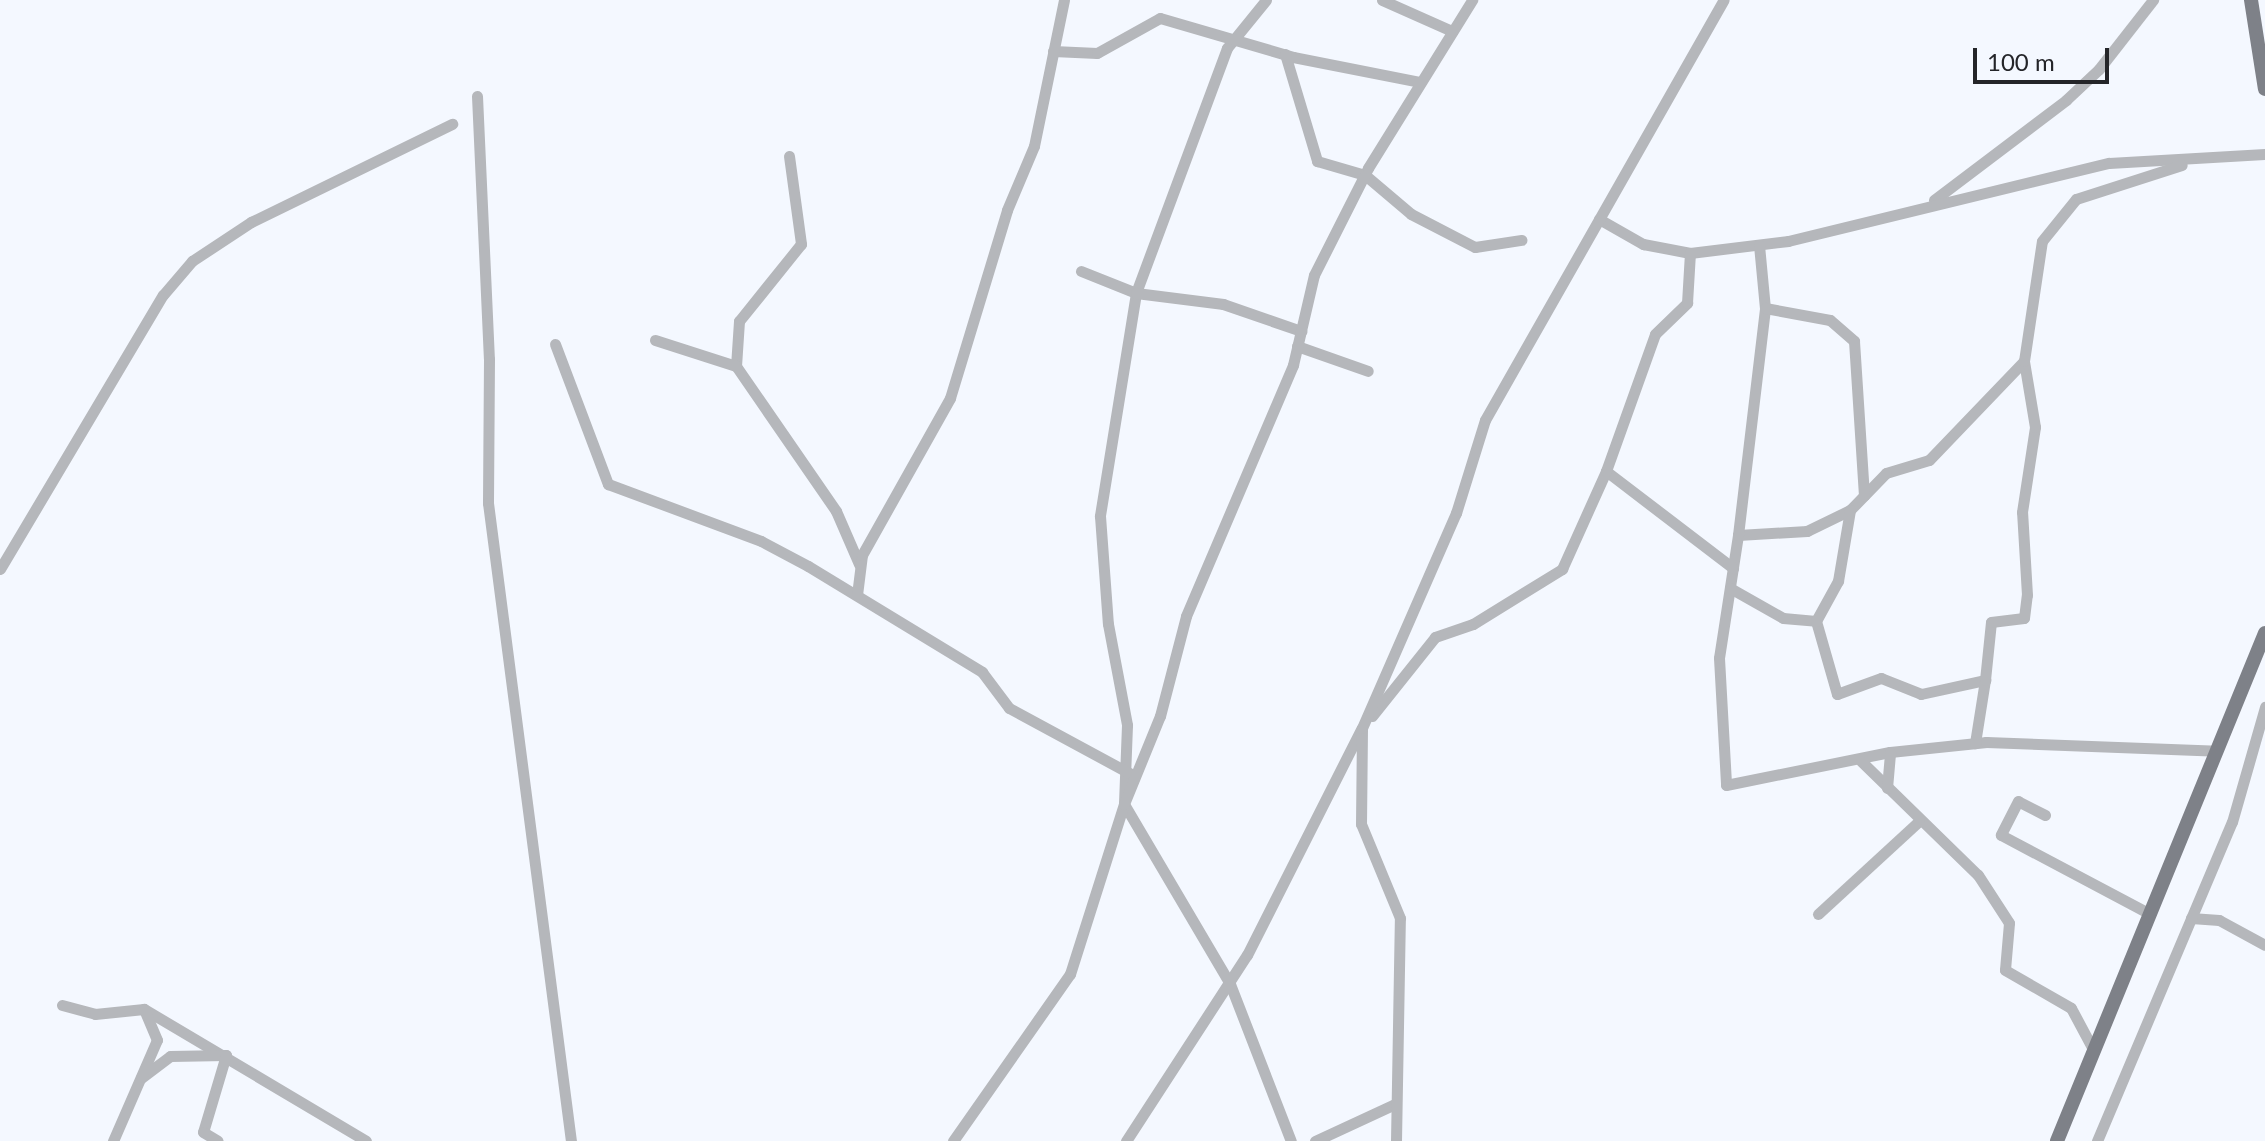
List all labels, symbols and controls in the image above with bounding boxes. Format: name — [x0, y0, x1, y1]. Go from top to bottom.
scale bar — [1977, 32, 2113, 82]
text: 100 m — [1987, 47, 2055, 76]

